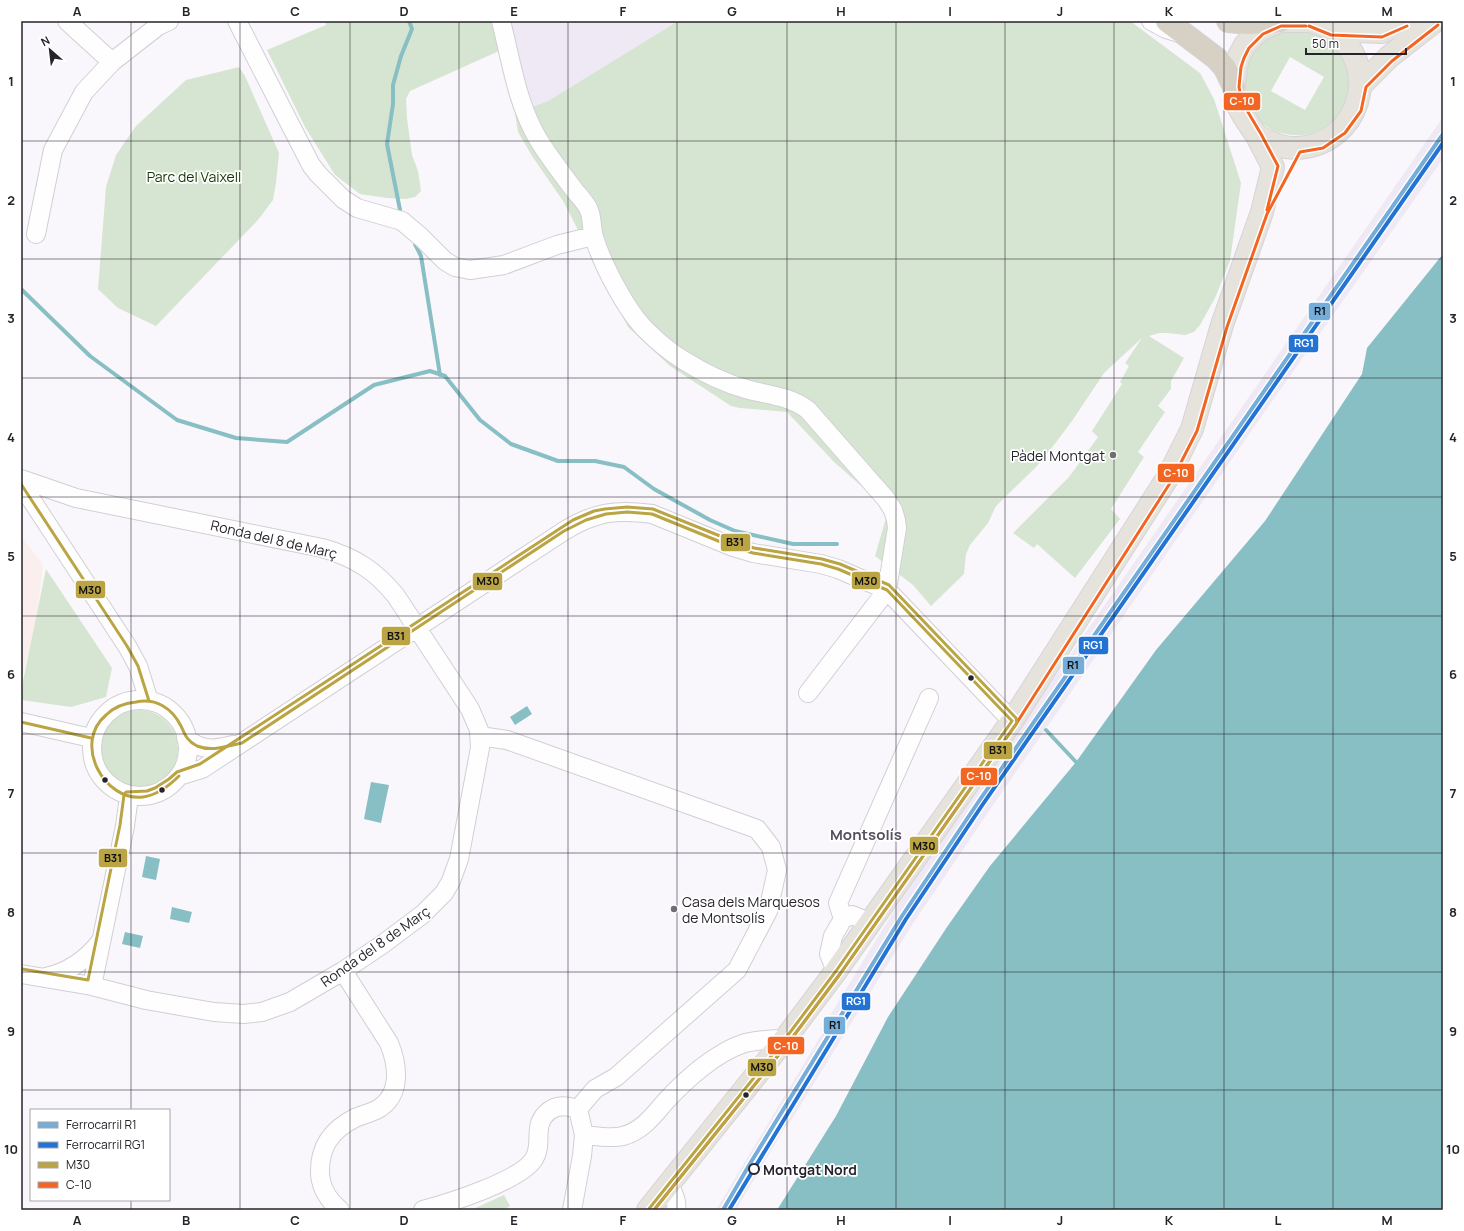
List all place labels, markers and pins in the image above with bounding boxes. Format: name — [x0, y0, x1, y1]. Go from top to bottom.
place label: Pàdel Montgat — [1011, 446, 1105, 465]
marker: Pàdel Montgat — [1108, 450, 1118, 460]
unlabelled marker — [966, 673, 976, 683]
unlabelled marker — [100, 775, 110, 785]
unlabelled marker — [157, 785, 167, 795]
place label: Casa dels Marquesos de Montsolís — [682, 892, 820, 927]
marker: Casa dels Marquesos de Montsolís — [669, 904, 679, 914]
unlabelled marker — [741, 1090, 751, 1100]
place label: Montgat Nord — [763, 1160, 857, 1179]
marker: Montgat Nord — [748, 1163, 760, 1175]

